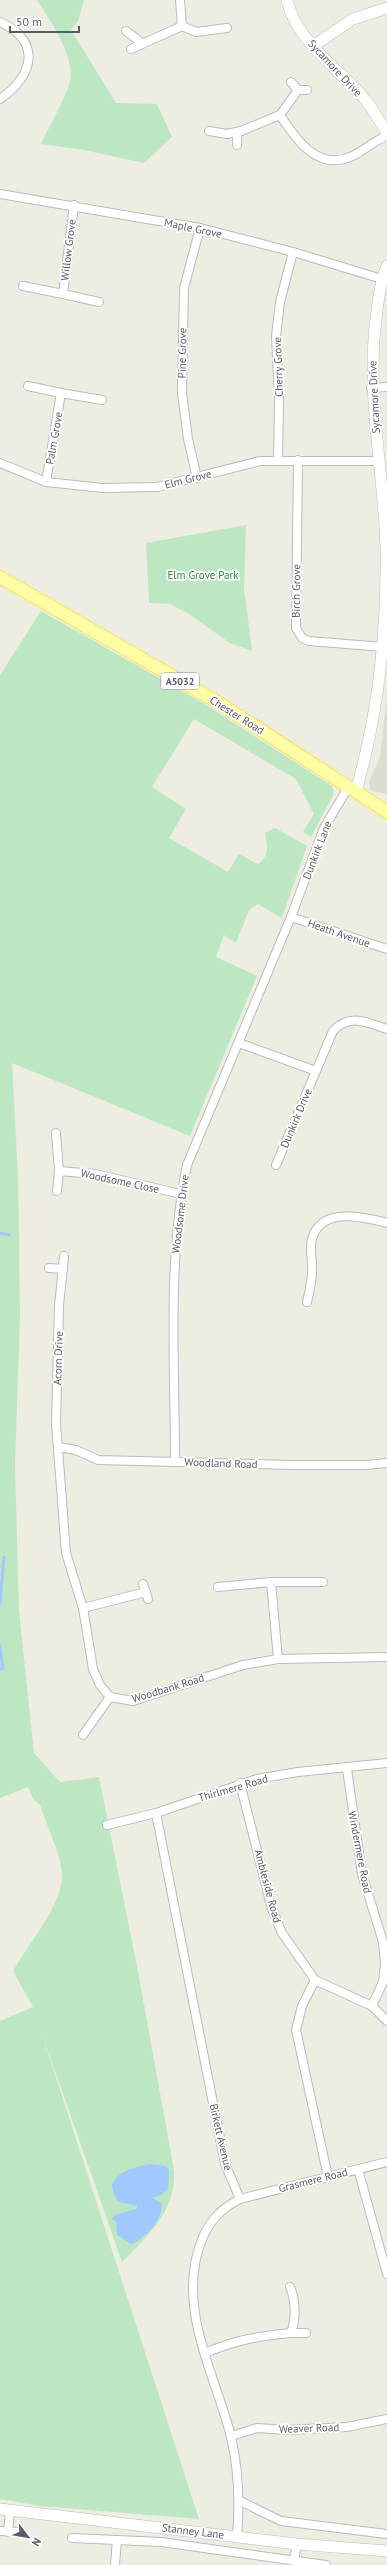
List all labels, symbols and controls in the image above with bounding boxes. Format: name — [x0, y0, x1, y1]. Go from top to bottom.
scale bar — [10, 8, 79, 34]
text: 50 m — [16, 14, 42, 29]
street label: Sycamore Drive — [305, 37, 365, 100]
street label: Maple Grove — [163, 215, 224, 241]
street label: Willow Grove — [57, 218, 79, 282]
street label: Pine Grove — [175, 327, 189, 378]
street label: Cherry Grove — [270, 336, 286, 397]
street label: Sycamore Drive — [365, 360, 383, 434]
street label: Palm Grove — [42, 410, 66, 465]
street label: Elm Grove — [163, 466, 213, 492]
street label: Birch Grove — [289, 563, 303, 618]
park label: Elm Grove Park — [167, 568, 239, 582]
road number: A5032 — [161, 673, 199, 689]
street label: Chester Road — [207, 693, 267, 737]
street label: Dunkirk Lane — [299, 818, 335, 881]
street label: Heath Avenue — [306, 916, 372, 950]
street label: Dunkirk Drive — [277, 1086, 315, 1150]
street label: Woodsome Close — [79, 1166, 161, 1196]
street label: Woodsome Drive — [168, 1174, 192, 1254]
street label: Acorn Drive — [50, 1330, 66, 1385]
street label: Woodland Road — [184, 1455, 258, 1471]
street label: Woodbank Road — [130, 1670, 206, 1706]
street label: Thirlmere Road — [196, 1771, 270, 1805]
street label: Windermere Road — [345, 1810, 375, 1894]
street label: Ambleside Road — [251, 1848, 285, 1924]
street label: Birkett Avenue — [207, 2102, 236, 2172]
street label: Grasmere Road — [277, 2165, 349, 2195]
street label: Weaver Road — [279, 2420, 340, 2436]
north arrow — [8, 2517, 48, 2557]
street label: Stanney Lane — [161, 2520, 225, 2542]
text: N — [29, 2535, 44, 2549]

